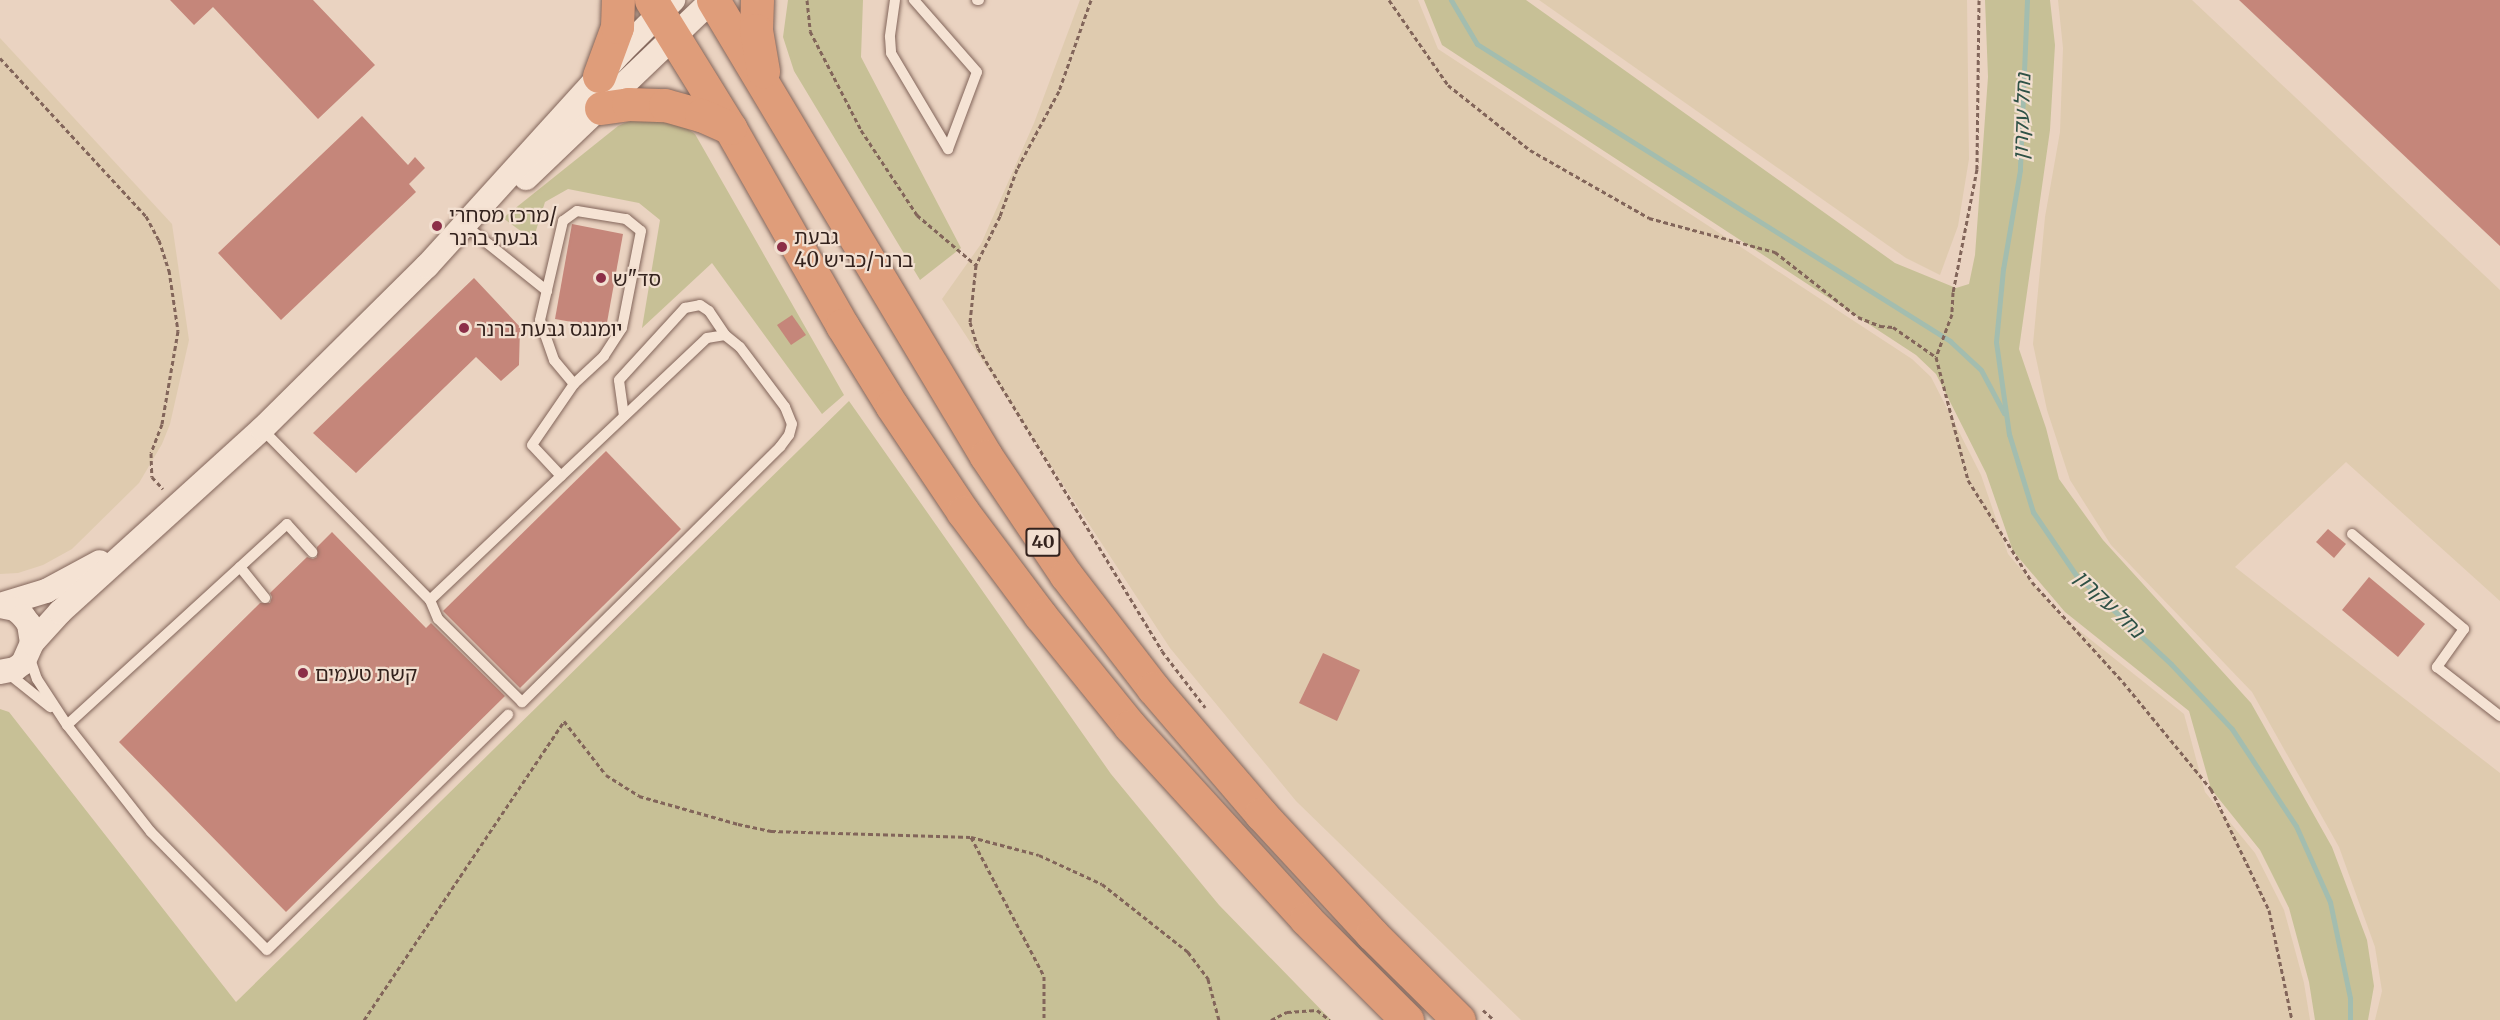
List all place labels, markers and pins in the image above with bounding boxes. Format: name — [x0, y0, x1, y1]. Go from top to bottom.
place label: מרכז מסחרי/ גבעת ברנר — [449, 202, 557, 249]
marker: מרכז מסחרי/ גבעת ברנר — [430, 219, 444, 233]
place label: גבעת ברנר/כביש 40 — [794, 224, 913, 271]
marker: גבעת ברנר/כביש 40 — [775, 240, 789, 254]
place label: סד"ש — [613, 266, 661, 290]
marker: סד"ש — [594, 271, 608, 285]
place label: יומנגס גבעת ברנר — [476, 316, 623, 340]
marker: יומנגס גבעת ברנר — [457, 321, 471, 335]
place label: קשת טעמים — [315, 661, 417, 685]
marker: קשת טעמים — [296, 666, 310, 680]

